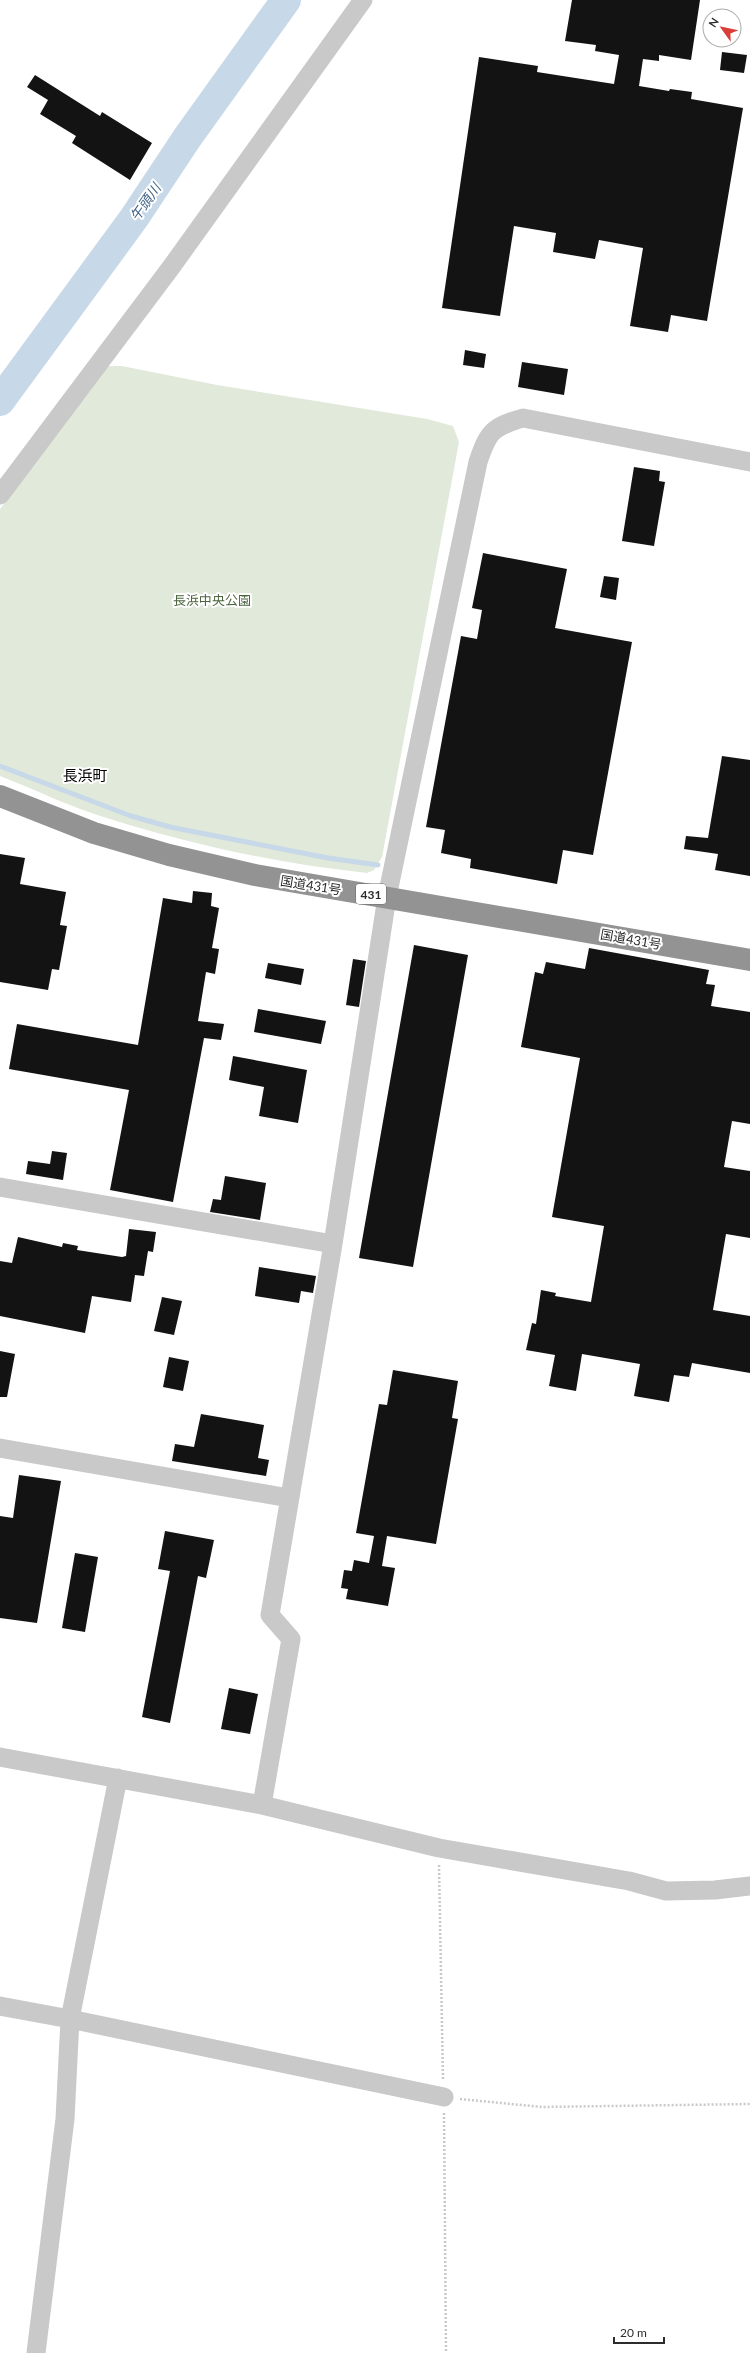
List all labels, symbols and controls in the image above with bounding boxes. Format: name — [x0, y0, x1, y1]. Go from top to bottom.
north arrow — [702, 8, 742, 48]
text: N — [705, 15, 721, 29]
water label: 午頭川 — [126, 178, 165, 224]
park label: 長浜中央公園 — [173, 592, 251, 608]
district label: 長浜町 — [62, 766, 108, 784]
street label: 国道431号 — [279, 872, 343, 898]
road number: 431 — [356, 884, 386, 904]
street label: 国道431号 — [599, 926, 663, 952]
scale bar — [614, 2319, 664, 2345]
text: 20 m — [620, 2325, 647, 2340]

